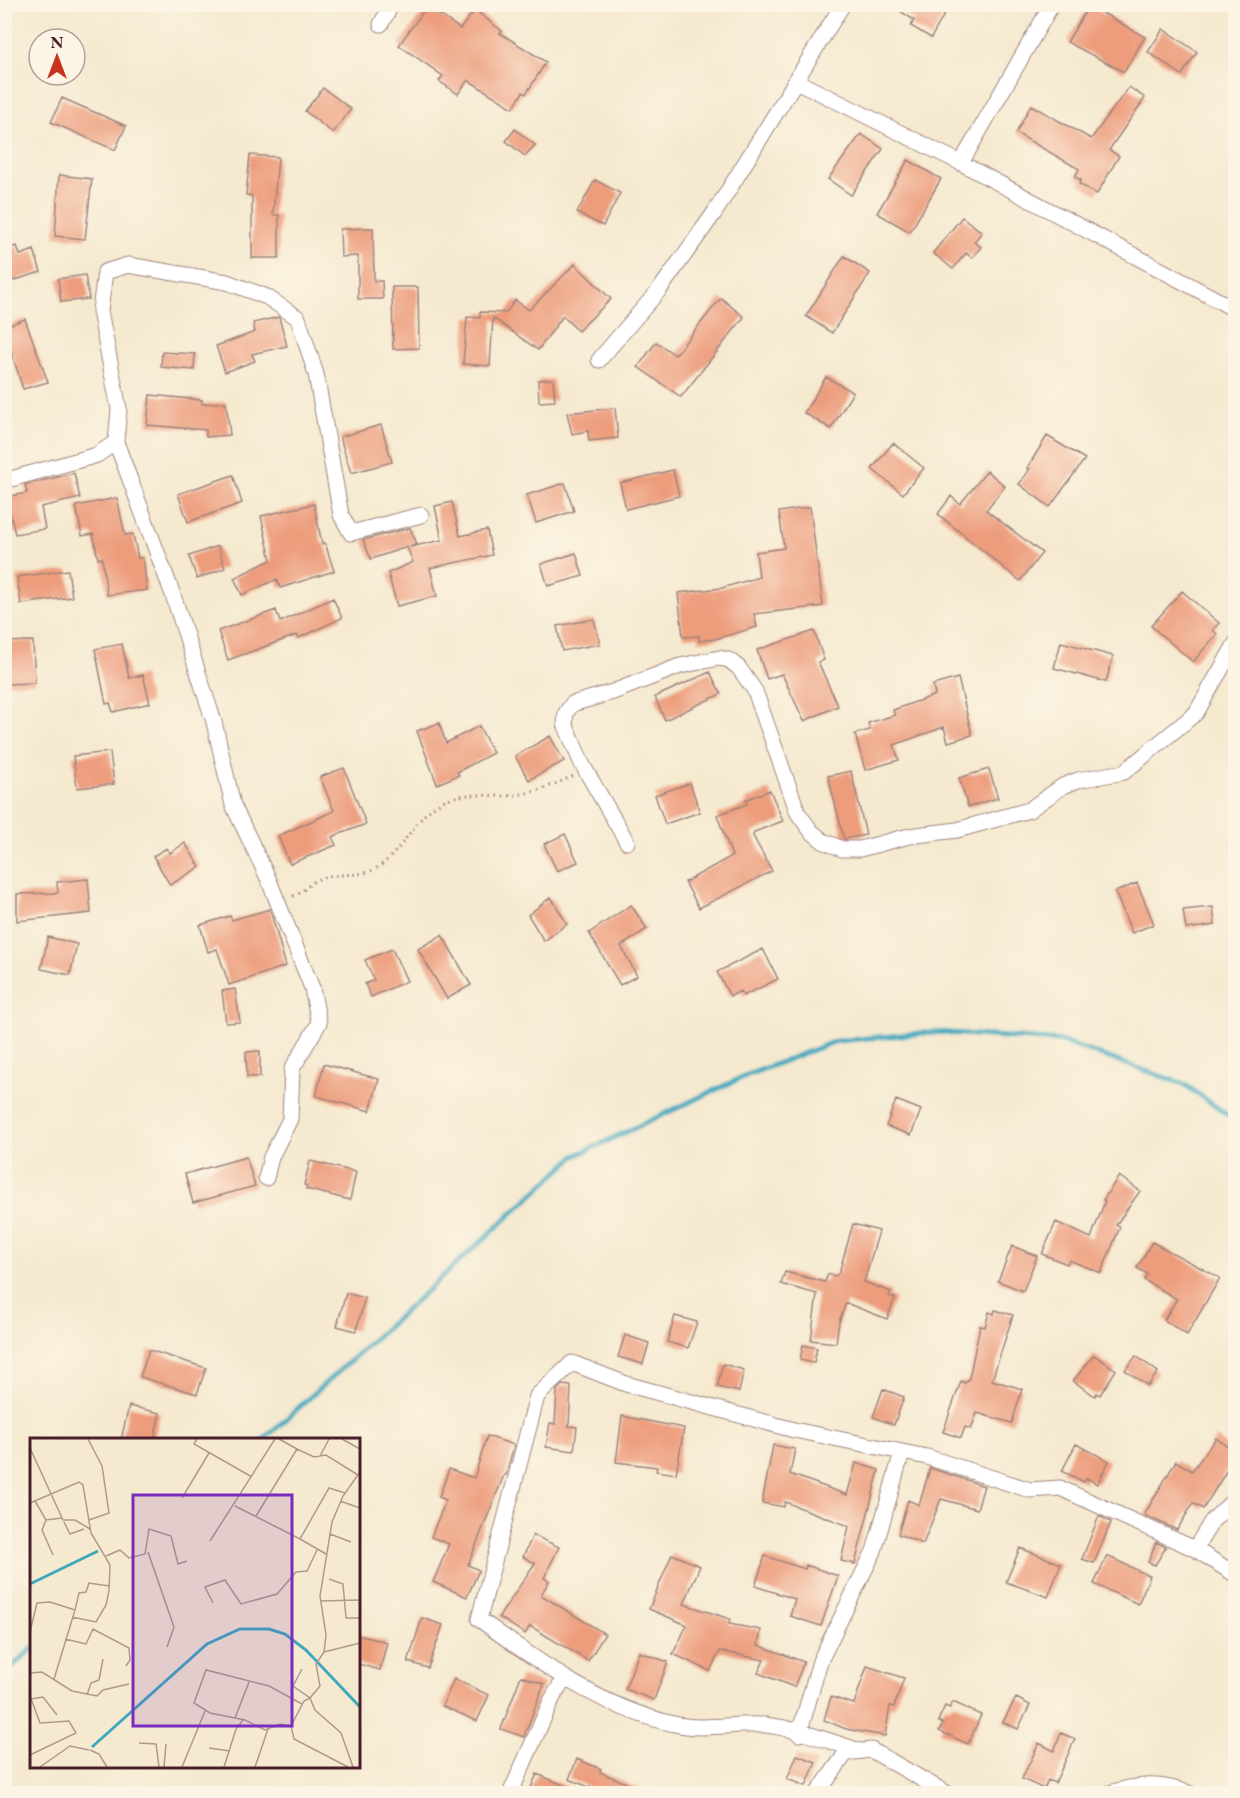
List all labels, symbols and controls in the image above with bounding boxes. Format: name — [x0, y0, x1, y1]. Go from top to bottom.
north arrow — [27, 27, 87, 87]
text: N — [51, 32, 64, 53]
inset map — [30, 1438, 360, 1768]

